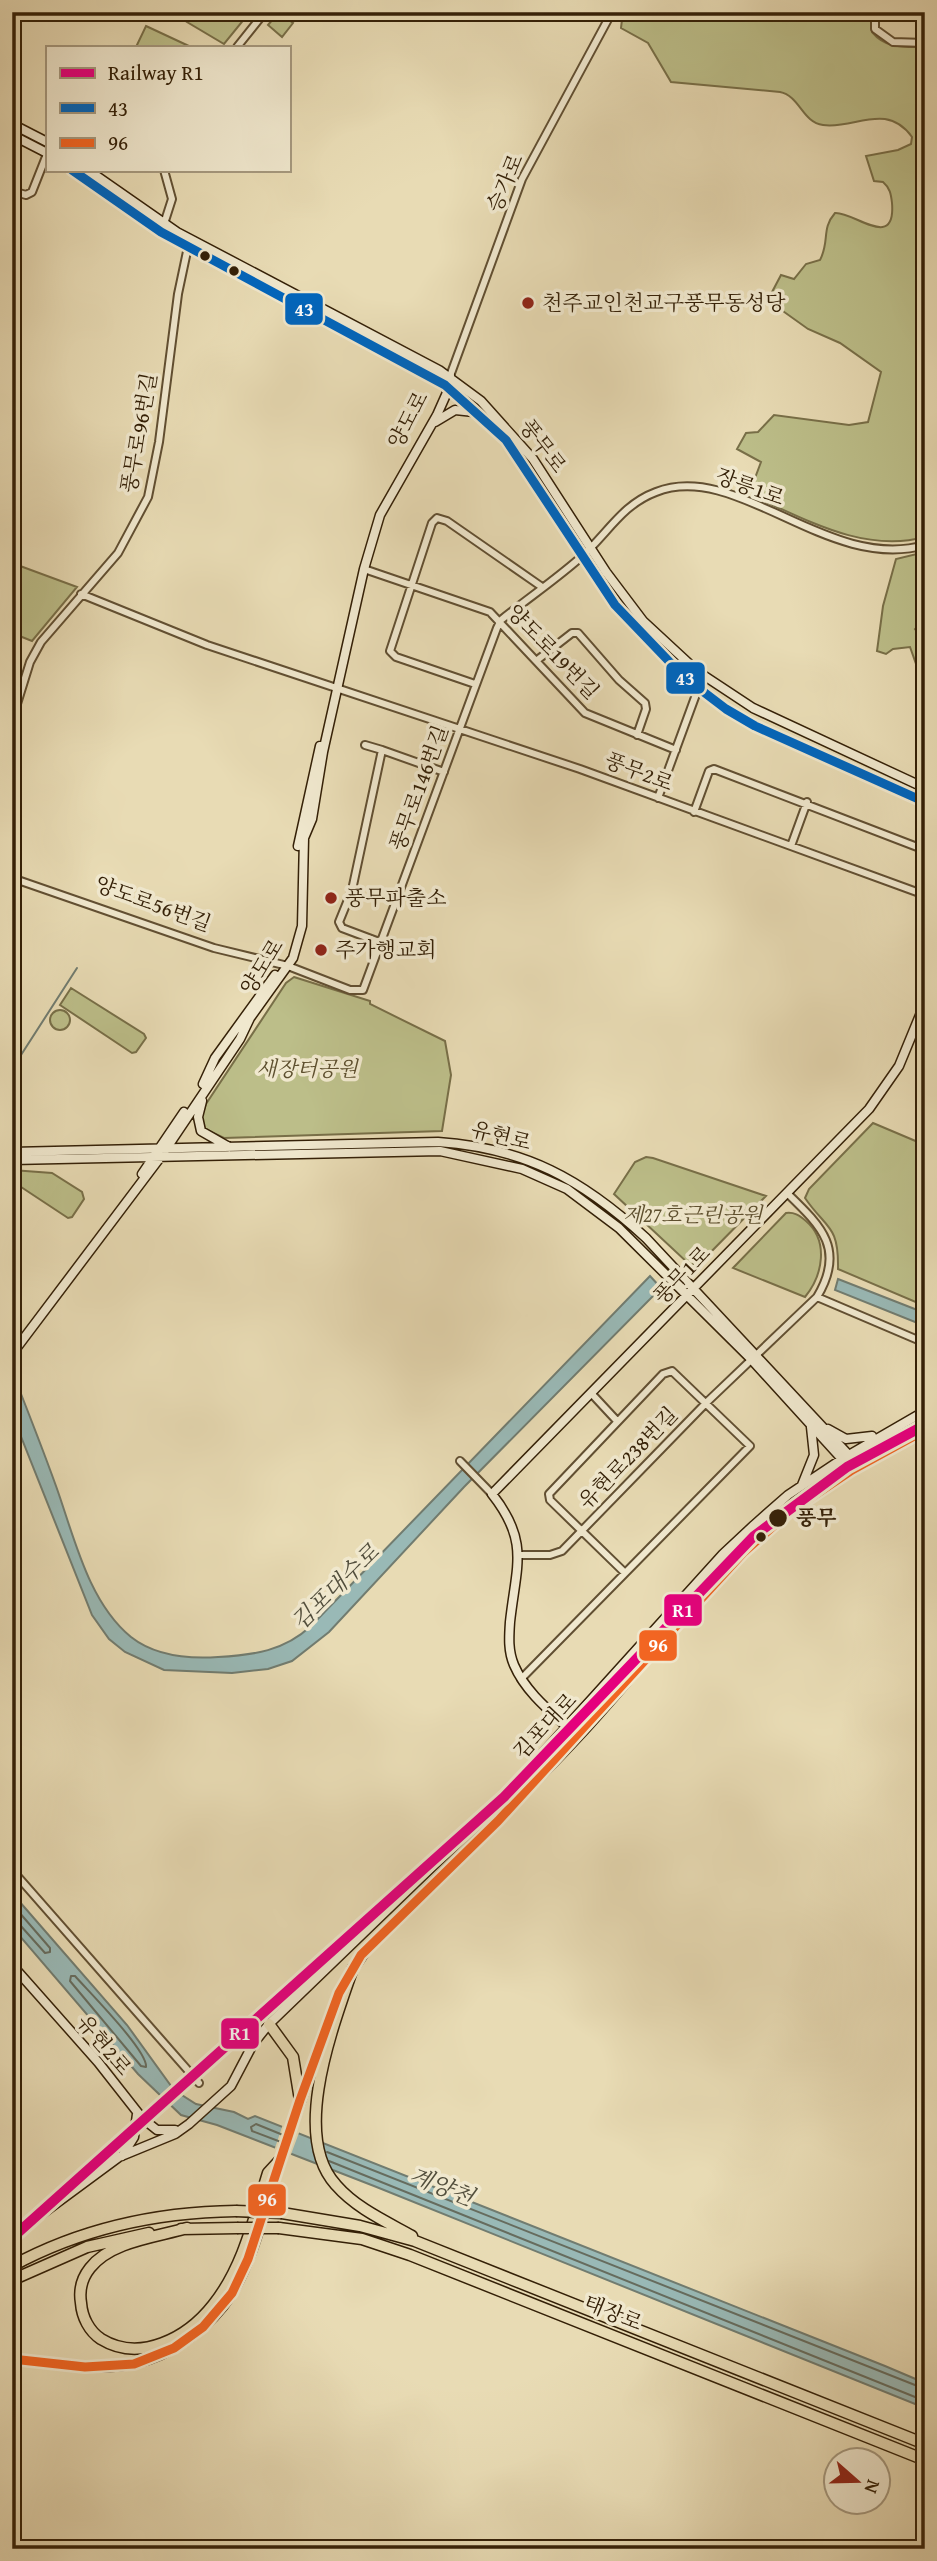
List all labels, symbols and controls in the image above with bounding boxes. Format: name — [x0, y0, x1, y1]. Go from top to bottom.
legend — [46, 46, 290, 172]
text: Railway R1 — [108, 57, 204, 88]
text: 43 — [108, 93, 128, 124]
text: 96 — [108, 127, 128, 158]
street label: 승가로 — [478, 149, 531, 217]
unlabelled marker — [198, 249, 212, 263]
unlabelled marker — [227, 264, 241, 278]
place label: 천주교인천교구풍무동성당 — [542, 287, 786, 318]
line badge: 43 — [284, 292, 324, 326]
text: 43 — [294, 295, 314, 323]
marker: 천주교인천교구풍무동성당 — [520, 295, 536, 311]
street label: 풍무로96번길 — [113, 370, 164, 496]
street label: 양도로 — [380, 386, 436, 454]
street label: 풍무로 — [513, 412, 574, 479]
street label: 장릉1로 — [712, 460, 789, 513]
street label: 양도로19번길 — [500, 597, 607, 706]
line badge: 43 — [665, 661, 706, 695]
text: 43 — [675, 664, 695, 692]
street label: 풍무로146번길 — [381, 721, 456, 855]
street label: 풍무2로 — [600, 744, 678, 799]
street label: 양도로56번길 — [91, 868, 216, 939]
place label: 풍무파출소 — [345, 882, 446, 913]
marker: 풍무파출소 — [323, 890, 339, 906]
street label: 양도로 — [232, 933, 291, 1001]
place label: 주가행교회 — [335, 934, 436, 965]
marker: 주가행교회 — [313, 942, 329, 958]
park label: 새장터공원 — [256, 1053, 359, 1084]
street label: 유현로 — [468, 1113, 534, 1158]
park label: 제27호근린공원 — [623, 1199, 764, 1230]
street label: 풍무1로 — [646, 1238, 717, 1311]
street label: 유현로238번길 — [571, 1399, 685, 1516]
place label: 풍무 — [796, 1502, 837, 1533]
marker: 풍무 — [767, 1507, 789, 1529]
unlabelled marker — [754, 1530, 768, 1544]
water label: 김포대수로 — [283, 1536, 387, 1637]
line badge: R1 — [663, 1593, 703, 1627]
text: R1 — [672, 1596, 694, 1624]
line badge: 96 — [638, 1629, 678, 1662]
text: 96 — [648, 1631, 668, 1659]
street label: 김포대로 — [506, 1685, 584, 1766]
street label: 유현2로 — [70, 2008, 139, 2082]
line badge: R1 — [220, 2017, 260, 2050]
text: R1 — [229, 2019, 251, 2047]
water label: 계양천 — [405, 2158, 481, 2214]
line badge: 96 — [247, 2183, 287, 2217]
text: 96 — [257, 2185, 277, 2213]
street label: 태장로 — [579, 2287, 647, 2338]
north arrow — [822, 2446, 892, 2516]
text: N — [858, 2476, 888, 2498]

